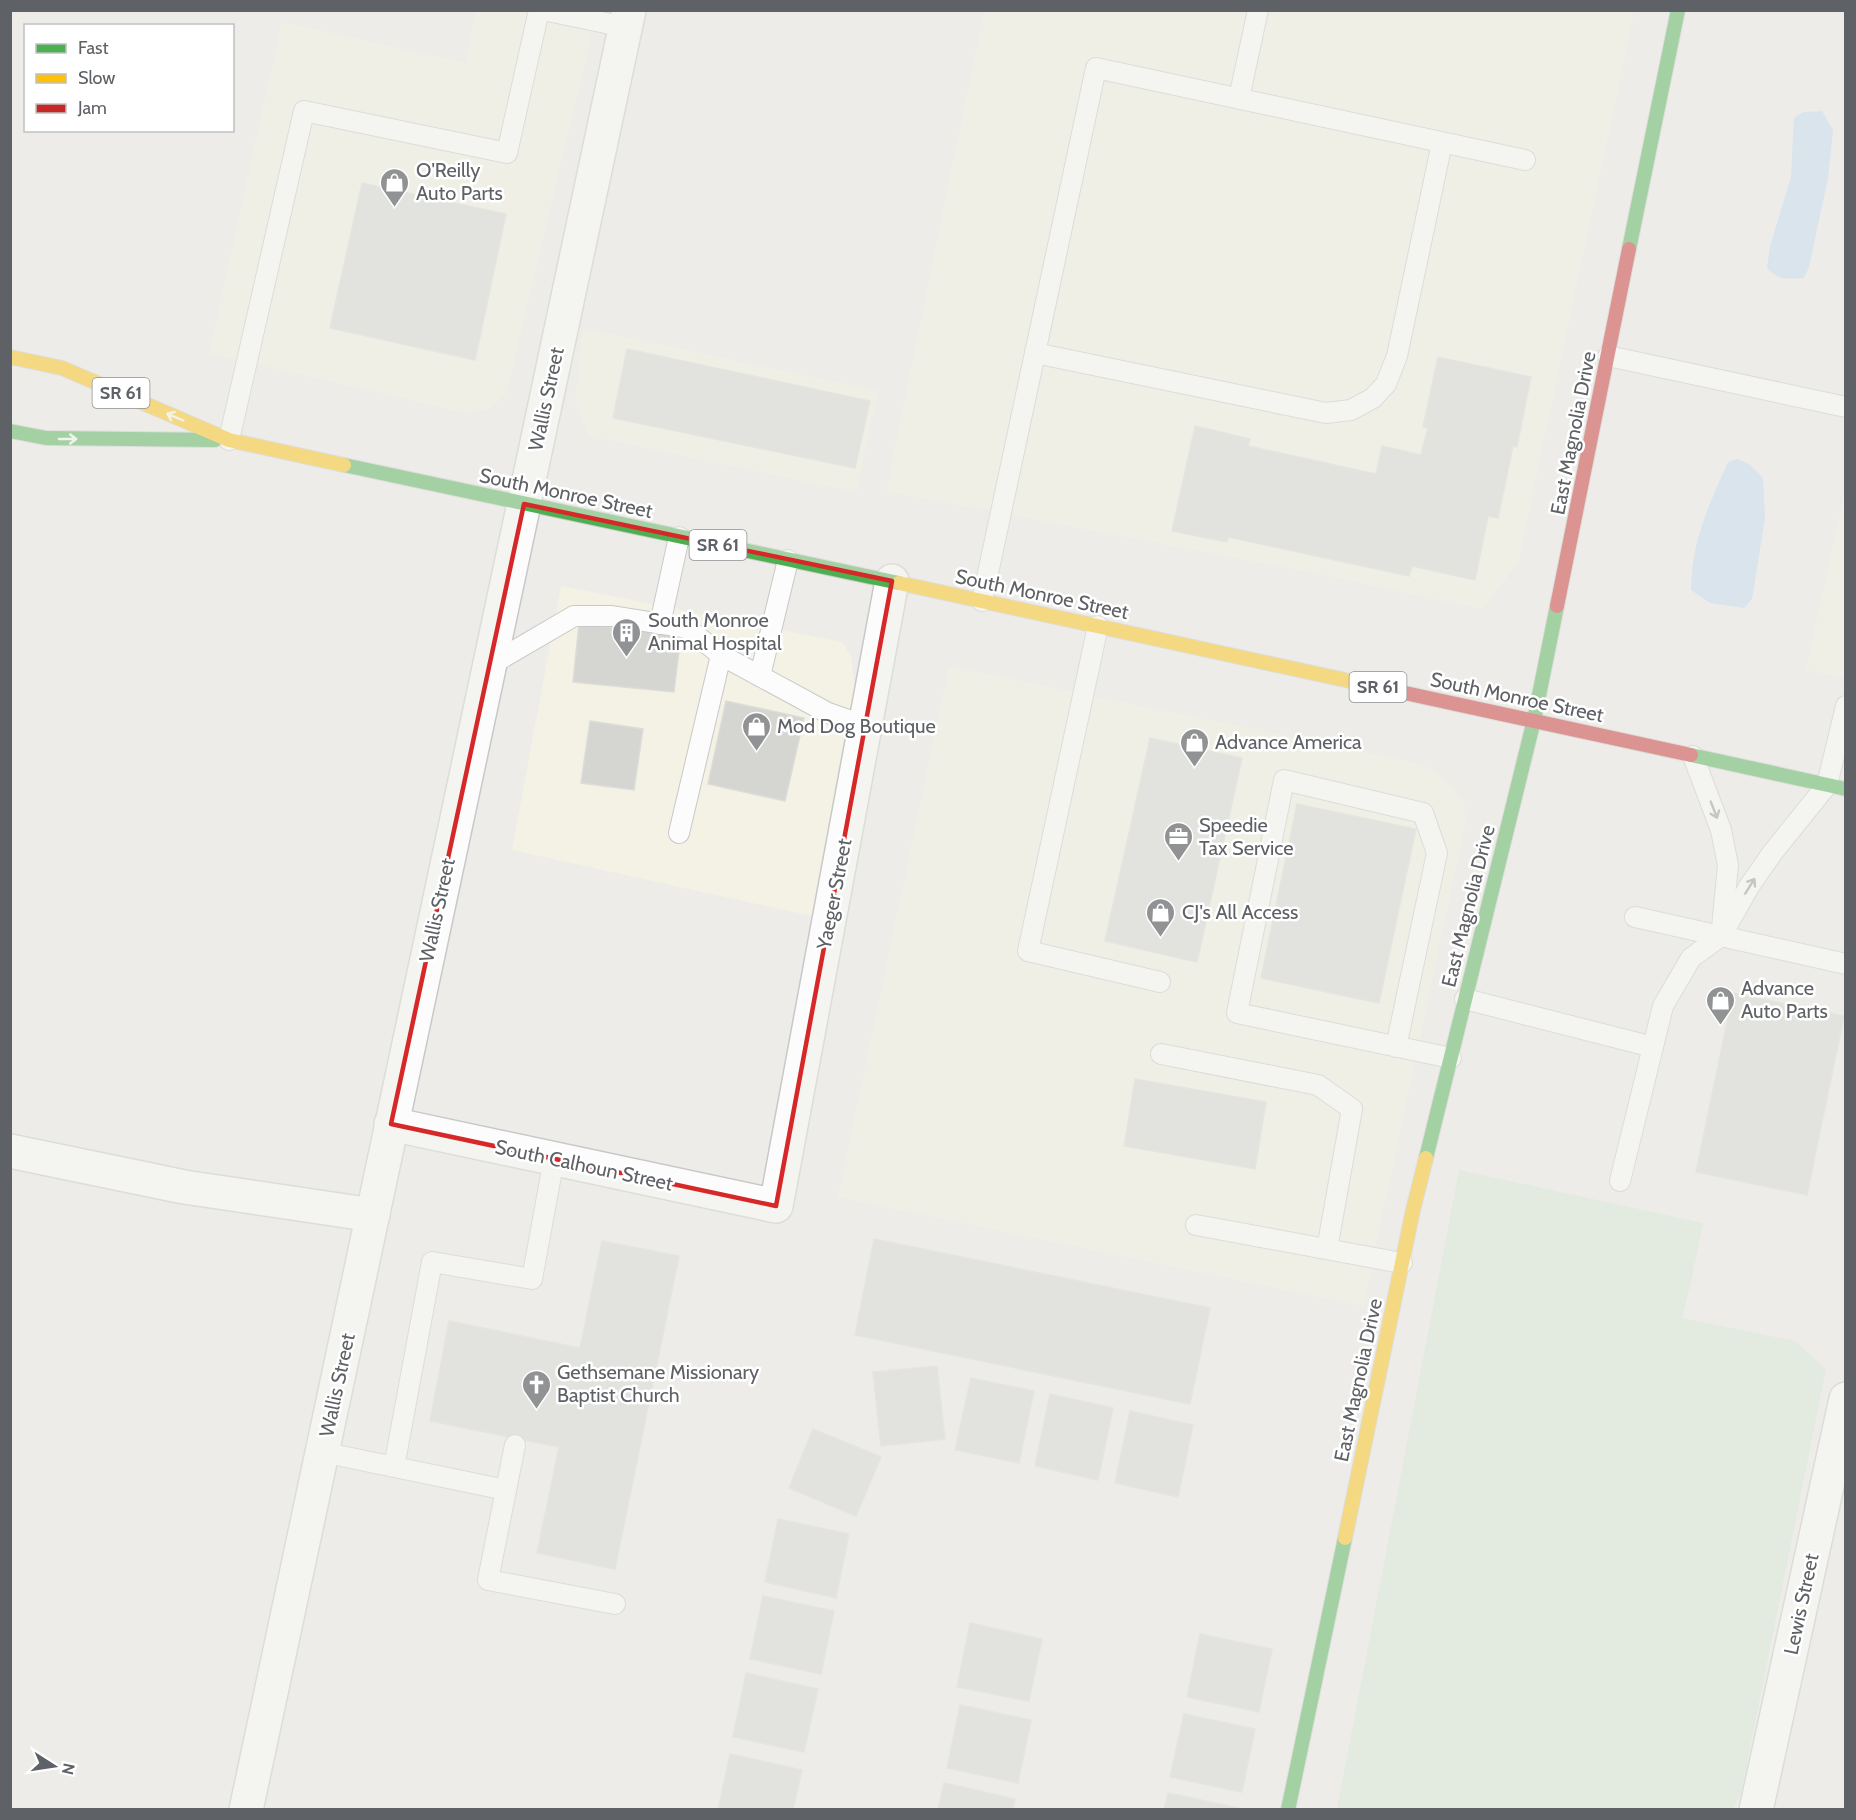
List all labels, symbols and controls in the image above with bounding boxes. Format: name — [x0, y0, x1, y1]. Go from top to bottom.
legend — [24, 24, 234, 132]
text: Fast — [78, 37, 109, 59]
text: Slow — [78, 67, 115, 89]
text: Jam — [77, 97, 107, 119]
place label: O'Reilly Auto Parts — [416, 158, 503, 205]
shop icon: O'Reilly Auto Parts — [379, 166, 411, 208]
street label: Wallis Street — [523, 345, 569, 453]
street label: East Magnolia Drive — [1545, 349, 1601, 517]
road number: SR 61 — [92, 378, 150, 408]
one-way arrow — [166, 410, 184, 421]
one-way arrow — [58, 433, 78, 444]
street label: South Monroe Street — [477, 463, 655, 523]
road number: SR 61 — [690, 530, 746, 560]
street label: South Monroe Street — [953, 564, 1131, 624]
place label: South Monroe Animal Hospital — [648, 608, 782, 655]
building icon: South Monroe Animal Hospital — [611, 616, 643, 658]
street label: South Monroe Street — [1428, 667, 1606, 727]
road number: SR 61 — [1350, 672, 1406, 702]
shop icon: Mod Dog Boutique — [740, 710, 772, 752]
place label: Mod Dog Boutique — [777, 714, 936, 738]
shop icon: Advance America — [1178, 726, 1210, 768]
place label: Advance America — [1215, 730, 1362, 754]
one-way arrow — [1709, 800, 1720, 819]
place label: Speedie Tax Service — [1199, 813, 1294, 860]
office icon: Speedie Tax Service — [1162, 820, 1194, 862]
street label: East Magnolia Drive — [1436, 823, 1500, 989]
street label: Yaeger Street — [811, 836, 857, 952]
street label: Wallis Street — [414, 856, 460, 964]
one-way arrow — [1744, 878, 1756, 895]
shop icon: CJ's All Access — [1145, 896, 1177, 938]
place label: CJ's All Access — [1182, 900, 1298, 924]
place label: Advance Auto Parts — [1741, 976, 1828, 1023]
shop icon: Advance Auto Parts — [1704, 984, 1736, 1026]
street label: South Calhoun Street — [493, 1134, 675, 1196]
street label: East Magnolia Drive — [1329, 1296, 1387, 1464]
street label: Wallis Street — [314, 1331, 360, 1439]
place label: Gethsemane Missionary Baptist Church — [557, 1360, 759, 1407]
church icon: Gethsemane Missionary Baptist Church — [520, 1368, 552, 1410]
street label: Lewis Street — [1779, 1551, 1823, 1657]
north arrow — [24, 1736, 84, 1796]
text: N — [58, 1762, 79, 1777]

